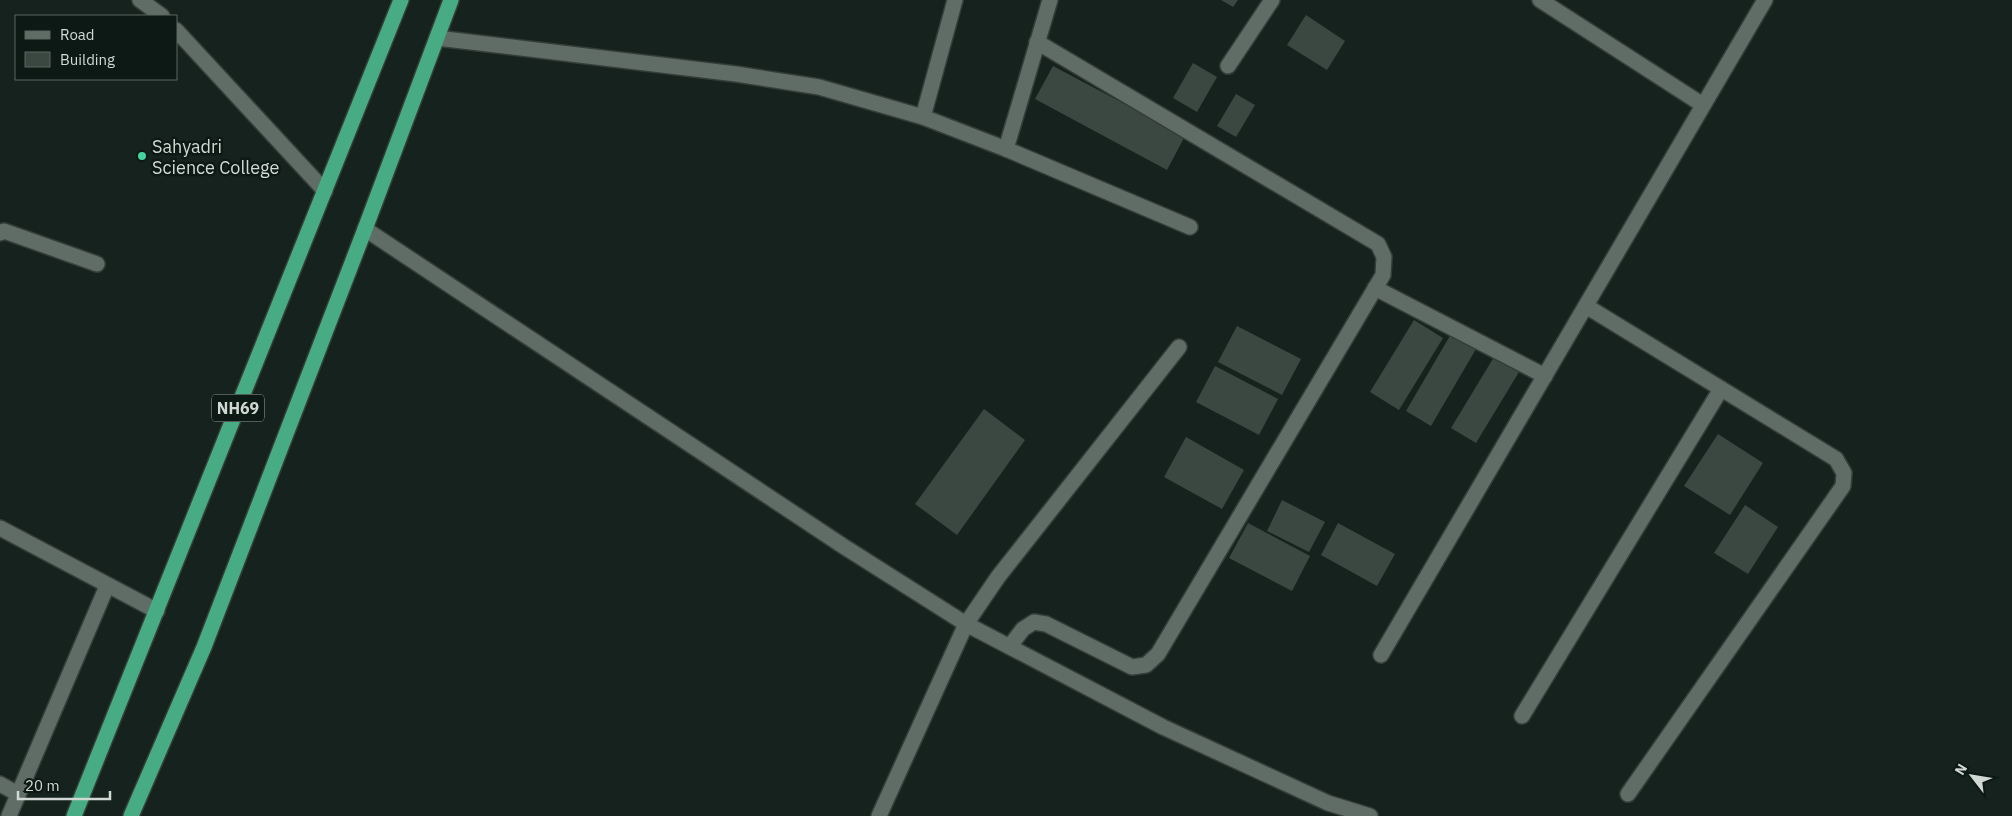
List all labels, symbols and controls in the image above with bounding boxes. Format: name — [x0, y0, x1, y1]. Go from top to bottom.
legend — [15, 15, 178, 80]
text: Road — [60, 25, 95, 44]
text: Building — [60, 50, 115, 69]
place label: Sahyadri Science College — [152, 135, 279, 179]
marker: Sahyadri Science College — [136, 150, 148, 162]
road number: NH69 — [212, 394, 264, 422]
north arrow — [1947, 751, 1997, 801]
text: N — [1951, 760, 1971, 778]
scale bar — [18, 768, 110, 800]
text: 20 m — [25, 776, 60, 795]

